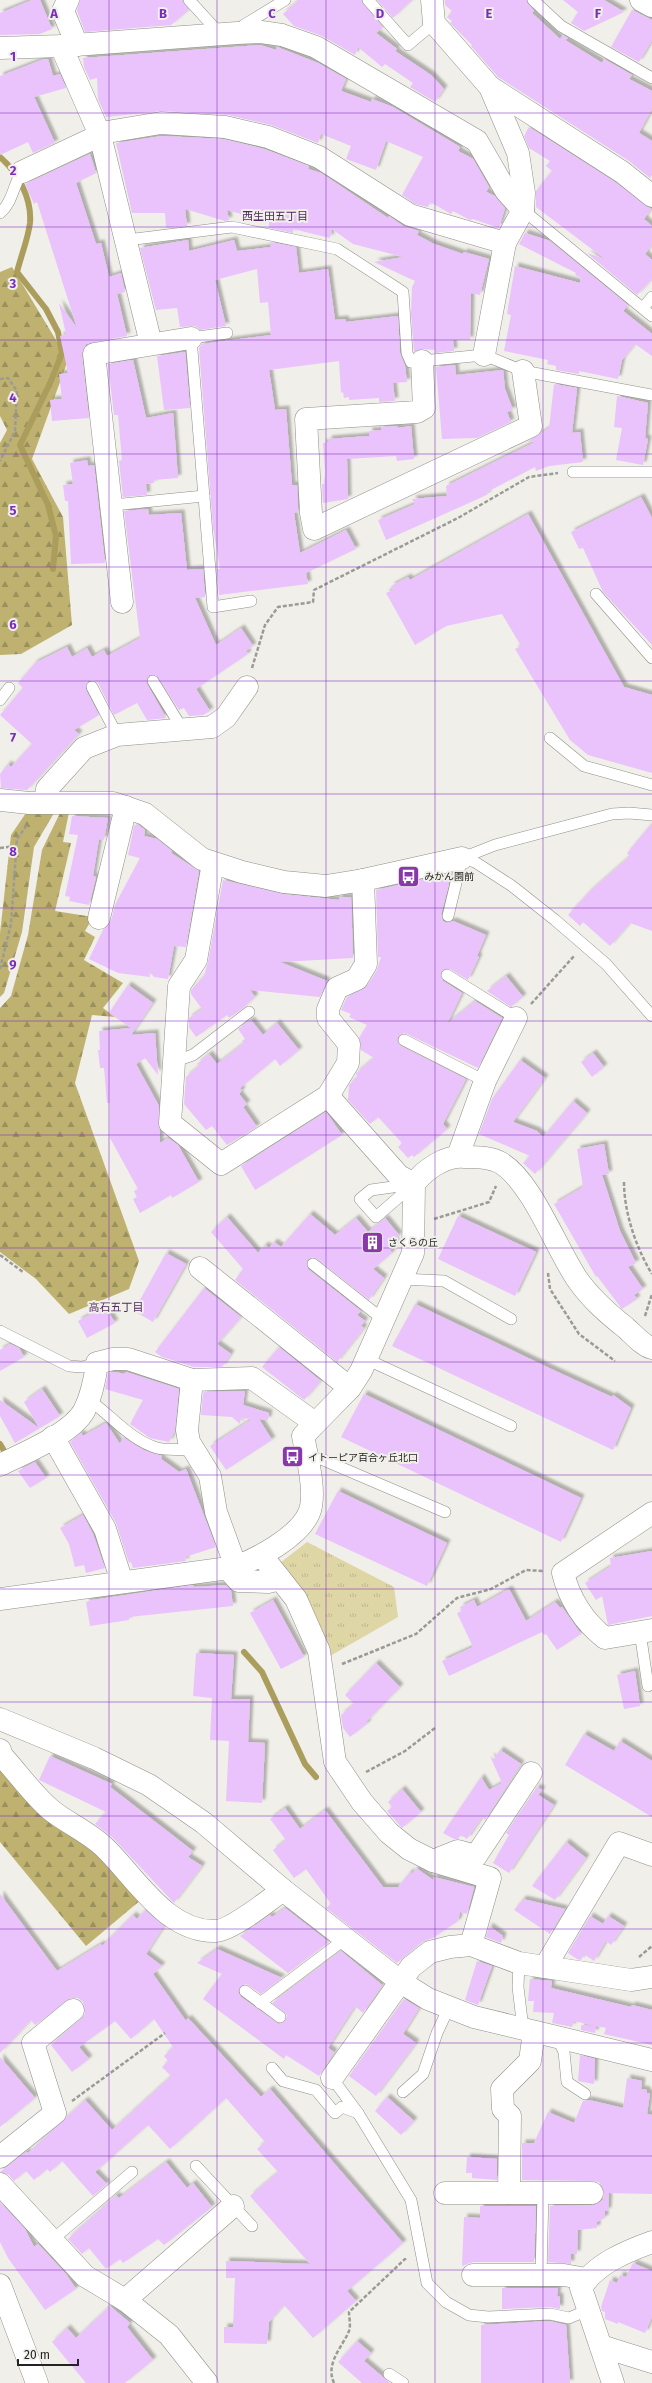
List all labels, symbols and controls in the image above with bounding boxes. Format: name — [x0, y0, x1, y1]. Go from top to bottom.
text: A — [49, 6, 58, 21]
text: B — [159, 6, 167, 21]
text: C — [268, 6, 276, 21]
text: D — [376, 6, 385, 21]
text: E — [486, 6, 493, 21]
text: F — [595, 6, 602, 21]
text: 1 — [10, 49, 16, 64]
text: 2 — [10, 163, 17, 178]
district label: 西生田五丁目 — [242, 210, 308, 223]
text: 3 — [9, 276, 17, 291]
text: 4 — [9, 390, 17, 405]
text: 5 — [10, 503, 17, 518]
text: 6 — [9, 617, 17, 632]
text: 7 — [10, 730, 16, 745]
text: 8 — [9, 844, 17, 859]
bus stop icon: みかん園前 — [396, 863, 422, 889]
place label: みかん園前 — [424, 871, 474, 883]
text: 9 — [9, 957, 17, 972]
building icon: さくらの丘 — [359, 1229, 385, 1255]
place label: さくらの丘 — [388, 1237, 438, 1249]
district label: 高石五丁目 — [89, 1301, 144, 1314]
bus stop icon: イトーピア百合ヶ丘北口 — [280, 1444, 306, 1470]
place label: イトーピア百合ヶ丘北口 — [308, 1452, 418, 1464]
scale bar — [18, 2341, 78, 2367]
text: 20 m — [24, 2348, 50, 2362]

